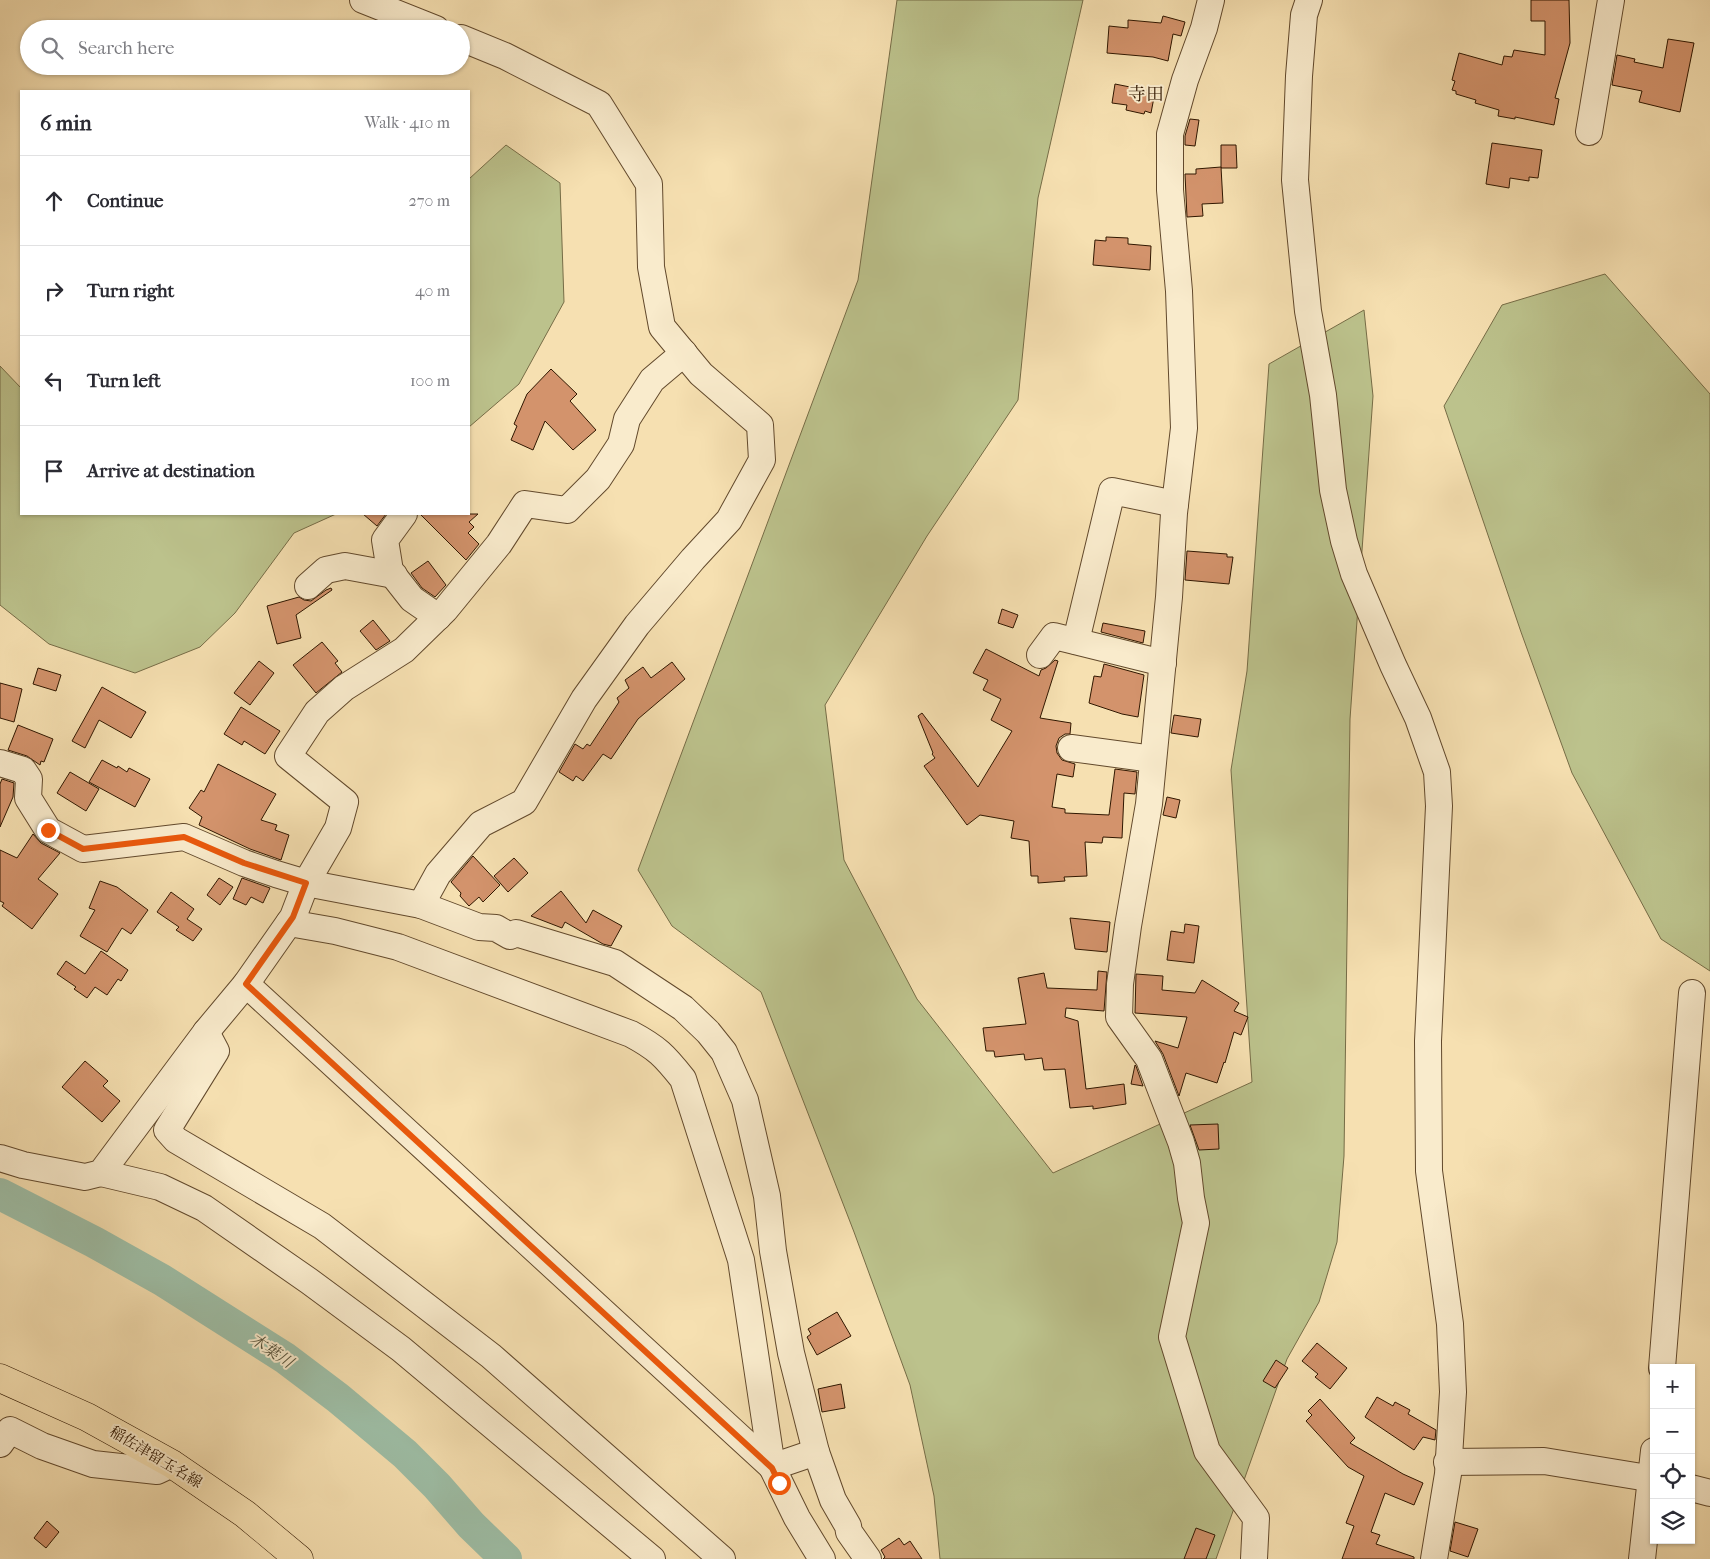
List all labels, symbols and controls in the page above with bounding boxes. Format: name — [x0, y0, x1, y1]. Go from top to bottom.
search box — [20, 20, 470, 75]
icon: search — [38, 34, 66, 62]
text: Search here — [78, 37, 174, 59]
district label: 寺田 — [1128, 84, 1164, 105]
text: 6 min — [40, 111, 92, 135]
text: Walk · 410 m — [365, 113, 450, 132]
icon: ahead — [40, 187, 68, 215]
text: Continue — [87, 190, 163, 212]
text: 270 m — [409, 191, 450, 210]
icon: right — [40, 277, 68, 305]
text: Turn right — [87, 280, 174, 302]
text: 40 m — [415, 281, 450, 300]
icon: left — [40, 367, 68, 395]
text: Turn left — [87, 370, 161, 392]
text: 100 m — [410, 371, 450, 390]
icon: arrive — [40, 457, 68, 485]
text: Arrive at destination — [87, 460, 255, 482]
route end — [37, 819, 60, 842]
water label: 木葉川 — [247, 1329, 299, 1373]
map controls — [1650, 1364, 1695, 1544]
button: + — [1650, 1364, 1695, 1409]
button: − — [1650, 1409, 1695, 1454]
street label: 稲佐津留玉名線 — [106, 1422, 206, 1492]
button: locate — [1650, 1454, 1695, 1499]
route start — [768, 1472, 791, 1495]
button: layers — [1650, 1499, 1695, 1544]

